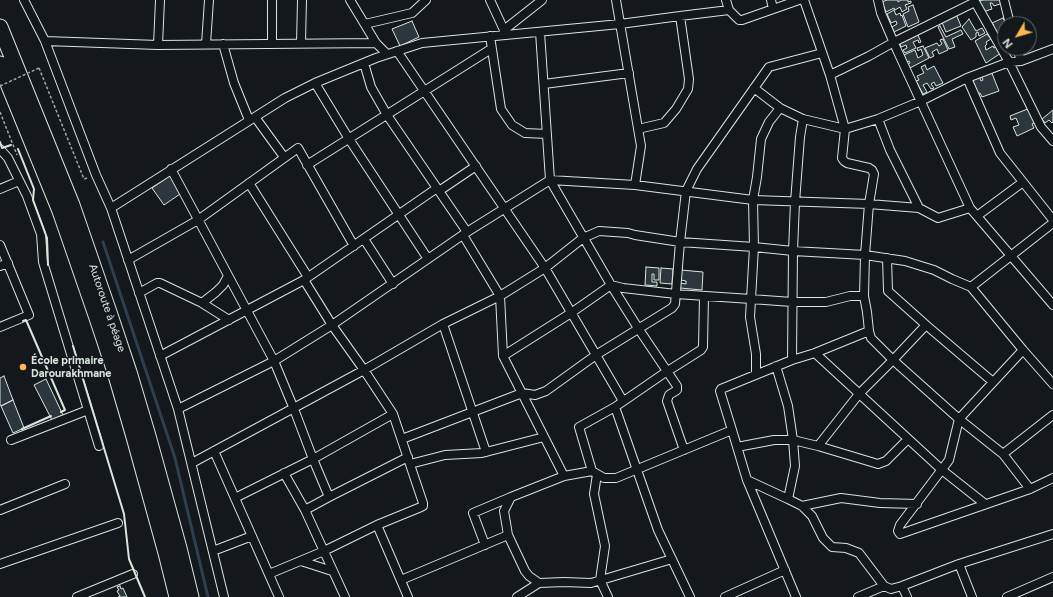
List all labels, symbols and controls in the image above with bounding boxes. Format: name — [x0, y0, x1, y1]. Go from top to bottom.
north arrow — [997, 16, 1037, 56]
text: N — [1000, 36, 1016, 50]
street label: Autoroute à péage — [86, 262, 128, 354]
place label: École primaire Darourakhmane — [31, 354, 111, 380]
marker: École primaire Darourakhmane — [18, 362, 28, 372]

